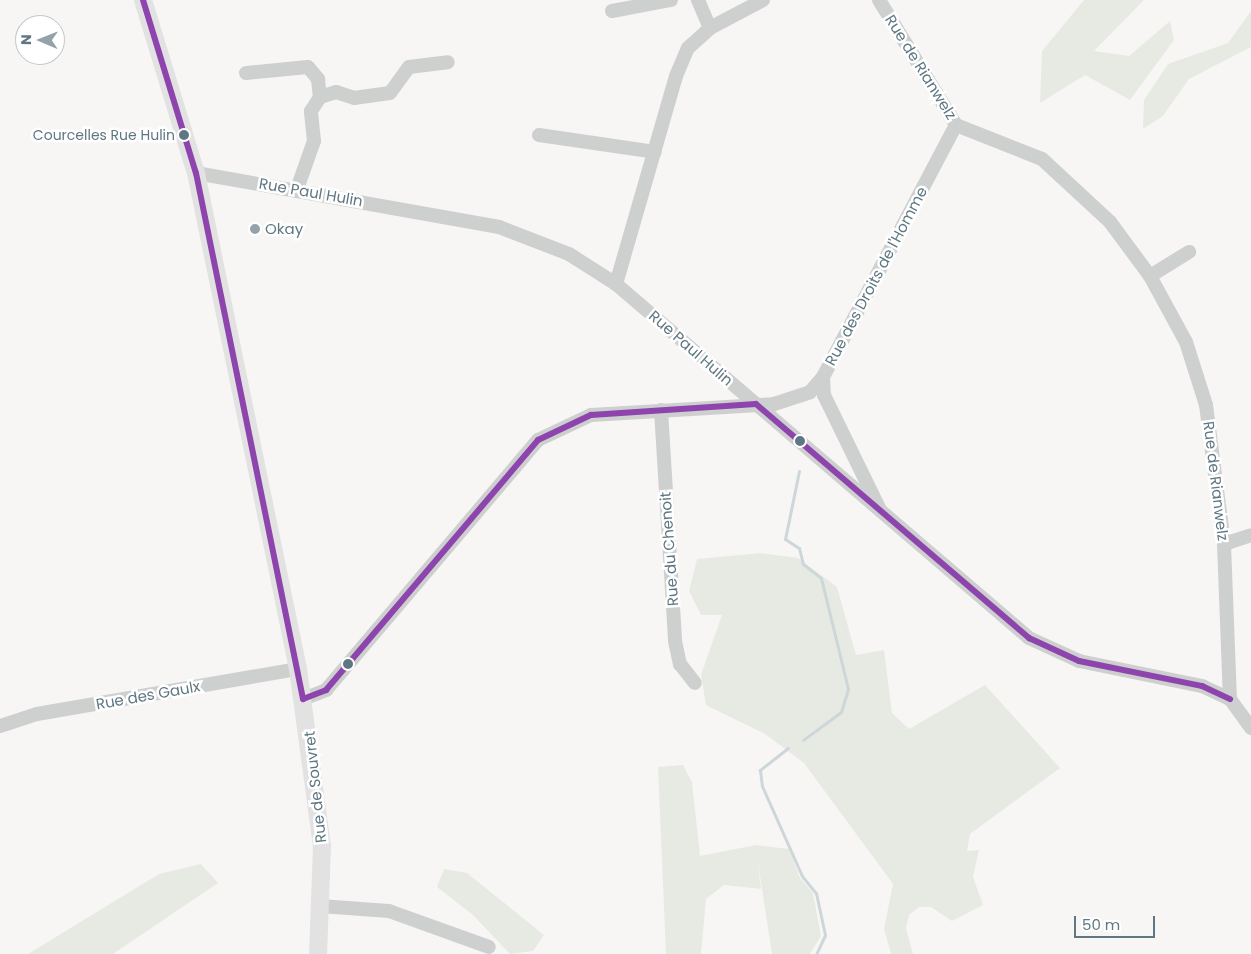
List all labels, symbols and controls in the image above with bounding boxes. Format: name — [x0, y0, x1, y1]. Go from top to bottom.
street label: Rue de Rianwelz — [882, 11, 960, 123]
north arrow — [15, 15, 65, 65]
text: N — [16, 34, 36, 45]
place label: Courcelles Rue Hulin — [33, 127, 175, 143]
marker: Courcelles Rue Hulin — [179, 130, 189, 140]
street label: Rue Paul Hulin — [258, 174, 364, 210]
street label: Rue des Droits de l'Homme — [821, 184, 931, 368]
place label: Okay — [265, 220, 303, 238]
marker: Okay — [249, 223, 261, 235]
street label: Rue Paul Hulin — [645, 307, 737, 389]
street label: Rue de Rianwelz — [1200, 420, 1232, 542]
unlabelled marker — [795, 436, 805, 446]
street label: Rue du Chenoit — [656, 491, 682, 607]
unlabelled marker — [343, 659, 353, 669]
street label: Rue des Gaulx — [94, 677, 202, 713]
street label: Rue de Souvret — [300, 730, 330, 844]
scale bar — [1076, 906, 1157, 938]
text: 50 m — [1082, 914, 1120, 935]

